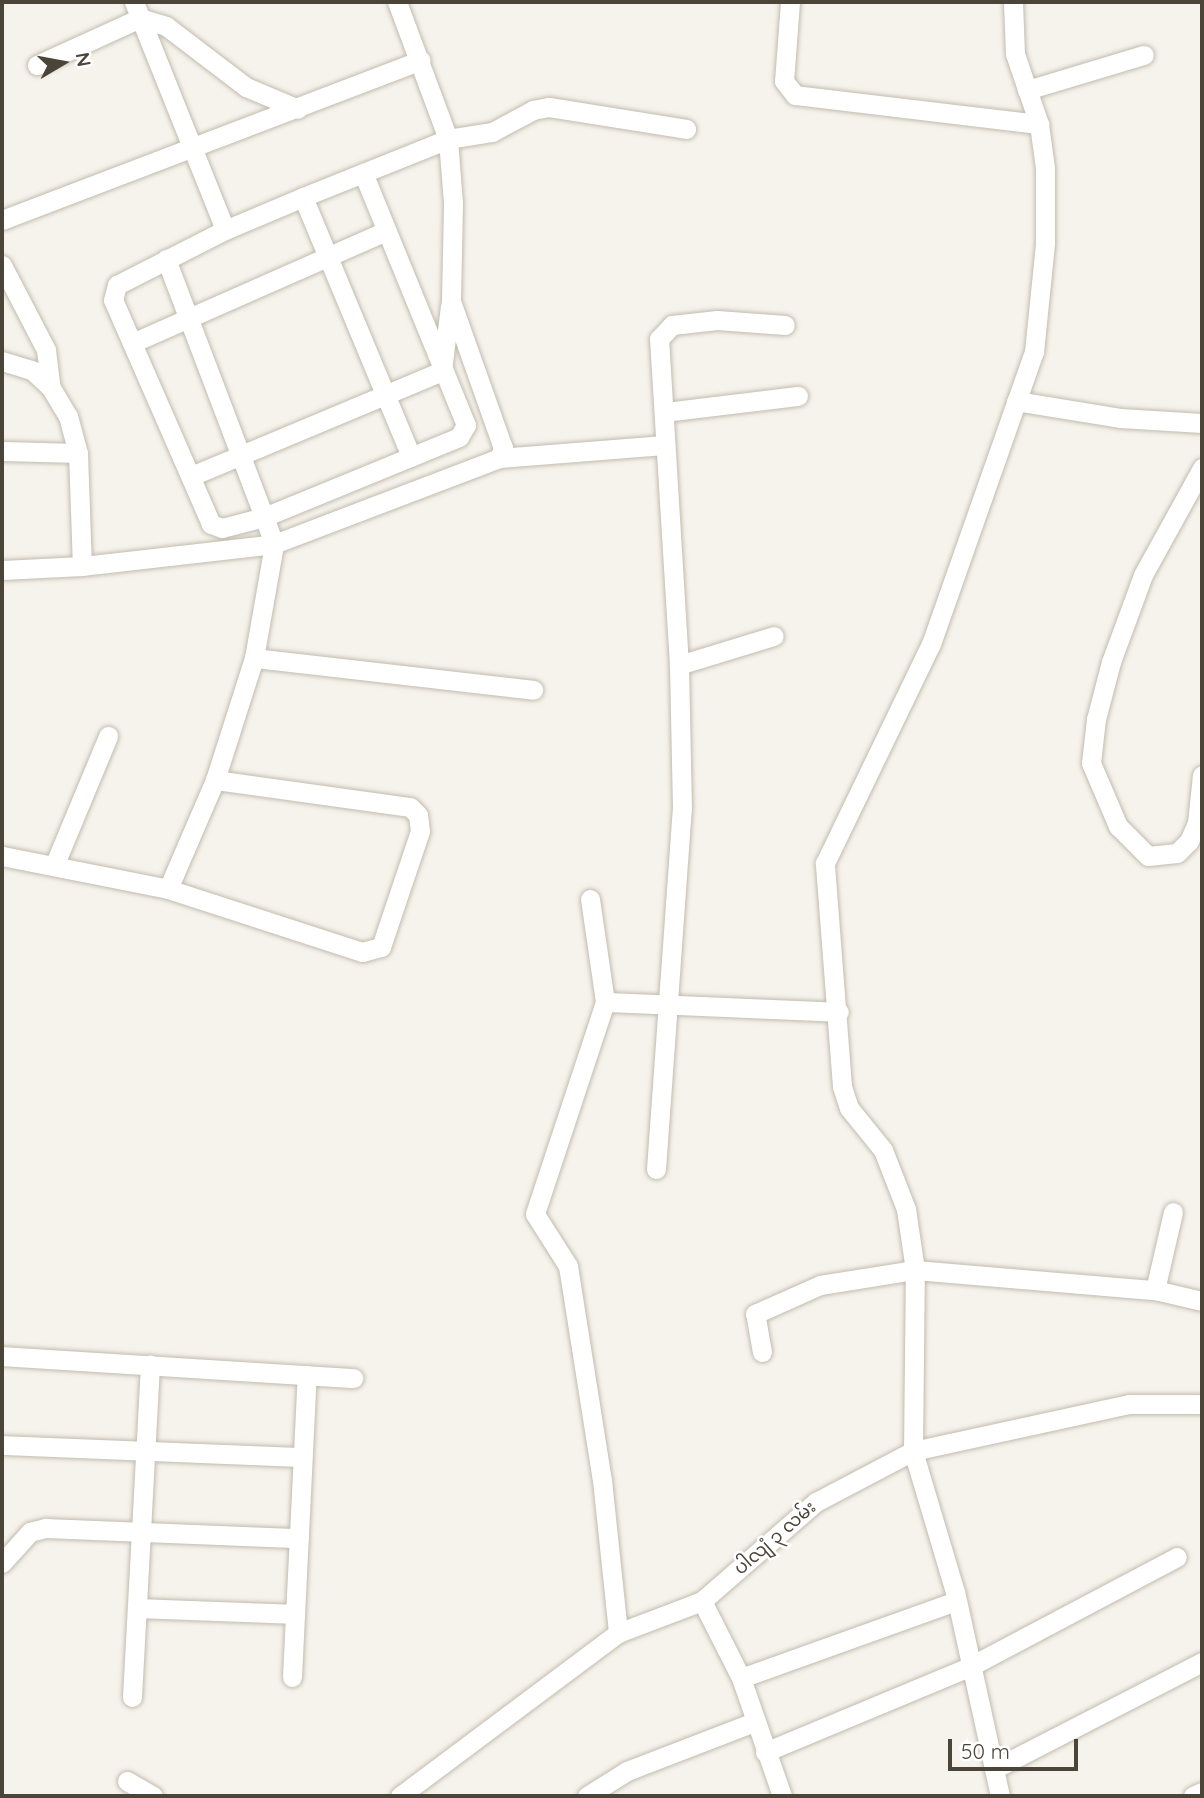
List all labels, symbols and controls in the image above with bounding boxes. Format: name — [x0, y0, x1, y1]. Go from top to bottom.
north arrow — [28, 28, 98, 98]
text: N — [71, 50, 97, 68]
street label: ပါလျံ ၃ လမ်း — [730, 1497, 820, 1579]
scale bar — [952, 1724, 1082, 1768]
text: 50 m — [961, 1738, 1010, 1764]

